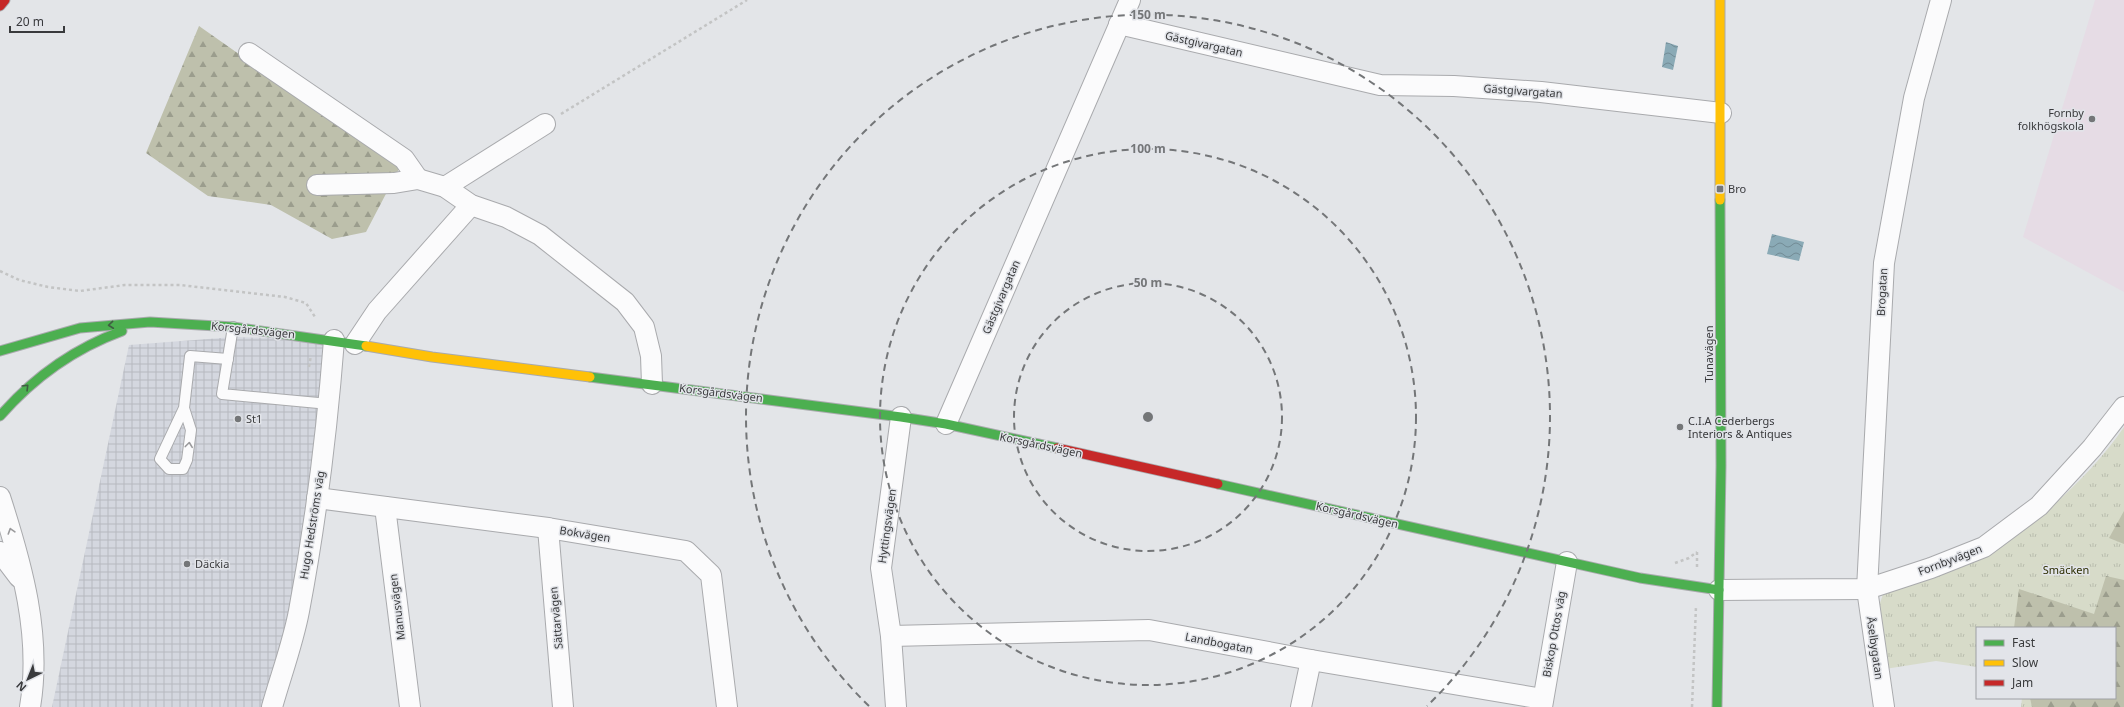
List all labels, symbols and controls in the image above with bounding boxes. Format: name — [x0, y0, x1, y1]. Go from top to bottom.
text: 150 m — [1130, 6, 1166, 23]
scale bar — [10, 8, 64, 34]
text: 20 m — [16, 13, 44, 30]
street label: Gästgivargatan — [1164, 27, 1244, 60]
street label: Gästgivargatan — [1483, 80, 1563, 101]
place label: Fornby folkhögskola — [2018, 105, 2084, 133]
marker: Fornby folkhögskola — [2087, 114, 2097, 124]
text: 100 m — [1130, 140, 1166, 157]
place label: Bro — [1728, 181, 1746, 196]
marker: Bro — [1715, 184, 1725, 194]
street label: Gästgivargatan — [978, 257, 1023, 336]
street label: Brogatan — [1873, 268, 1890, 316]
text: 50 m — [1134, 274, 1162, 291]
street label: Korsgårdsvägen — [210, 318, 296, 341]
one-way arrow — [108, 320, 114, 329]
street label: Tunavägen — [1701, 326, 1716, 382]
street label: Korsgårdsvägen — [678, 380, 764, 405]
one-way arrow — [21, 384, 29, 392]
centre of rings — [1141, 410, 1155, 424]
place label: St1 — [246, 411, 262, 426]
place label: C.I.A Cederbergs Interiors & Antiques — [1688, 413, 1792, 441]
marker: St1 — [233, 414, 243, 424]
marker: C.I.A Cederbergs Interiors & Antiques — [1675, 422, 1685, 432]
street label: Korsgårdsvägen — [998, 428, 1084, 461]
one-way arrow — [184, 442, 193, 448]
street label: Hugo Hedströms väg — [296, 470, 327, 580]
street label: Hyttingsvägen — [874, 488, 899, 564]
street label: Korsgårdsvägen — [1314, 498, 1400, 531]
street label: Bokvägen — [559, 522, 612, 545]
one-way arrow — [7, 528, 16, 535]
street label: Fornbyvägen — [1916, 540, 1984, 579]
place label: Däckia — [195, 556, 229, 571]
marker: Däckia — [182, 559, 192, 569]
park label: Smäcken — [2043, 562, 2089, 577]
street label: Manusvägen — [385, 573, 408, 641]
street label: Sättarvägen — [545, 586, 566, 650]
street label: Biskop Ottos väg — [1539, 590, 1568, 678]
street label: Åselbygatan — [1864, 616, 1887, 680]
legend — [1976, 627, 2116, 699]
street label: Landbogatan — [1184, 629, 1254, 656]
text: Fast — [2012, 634, 2036, 651]
text: Slow — [2012, 654, 2039, 671]
north arrow — [8, 659, 48, 699]
text: Jam — [2011, 674, 2033, 691]
text: N — [12, 678, 29, 695]

